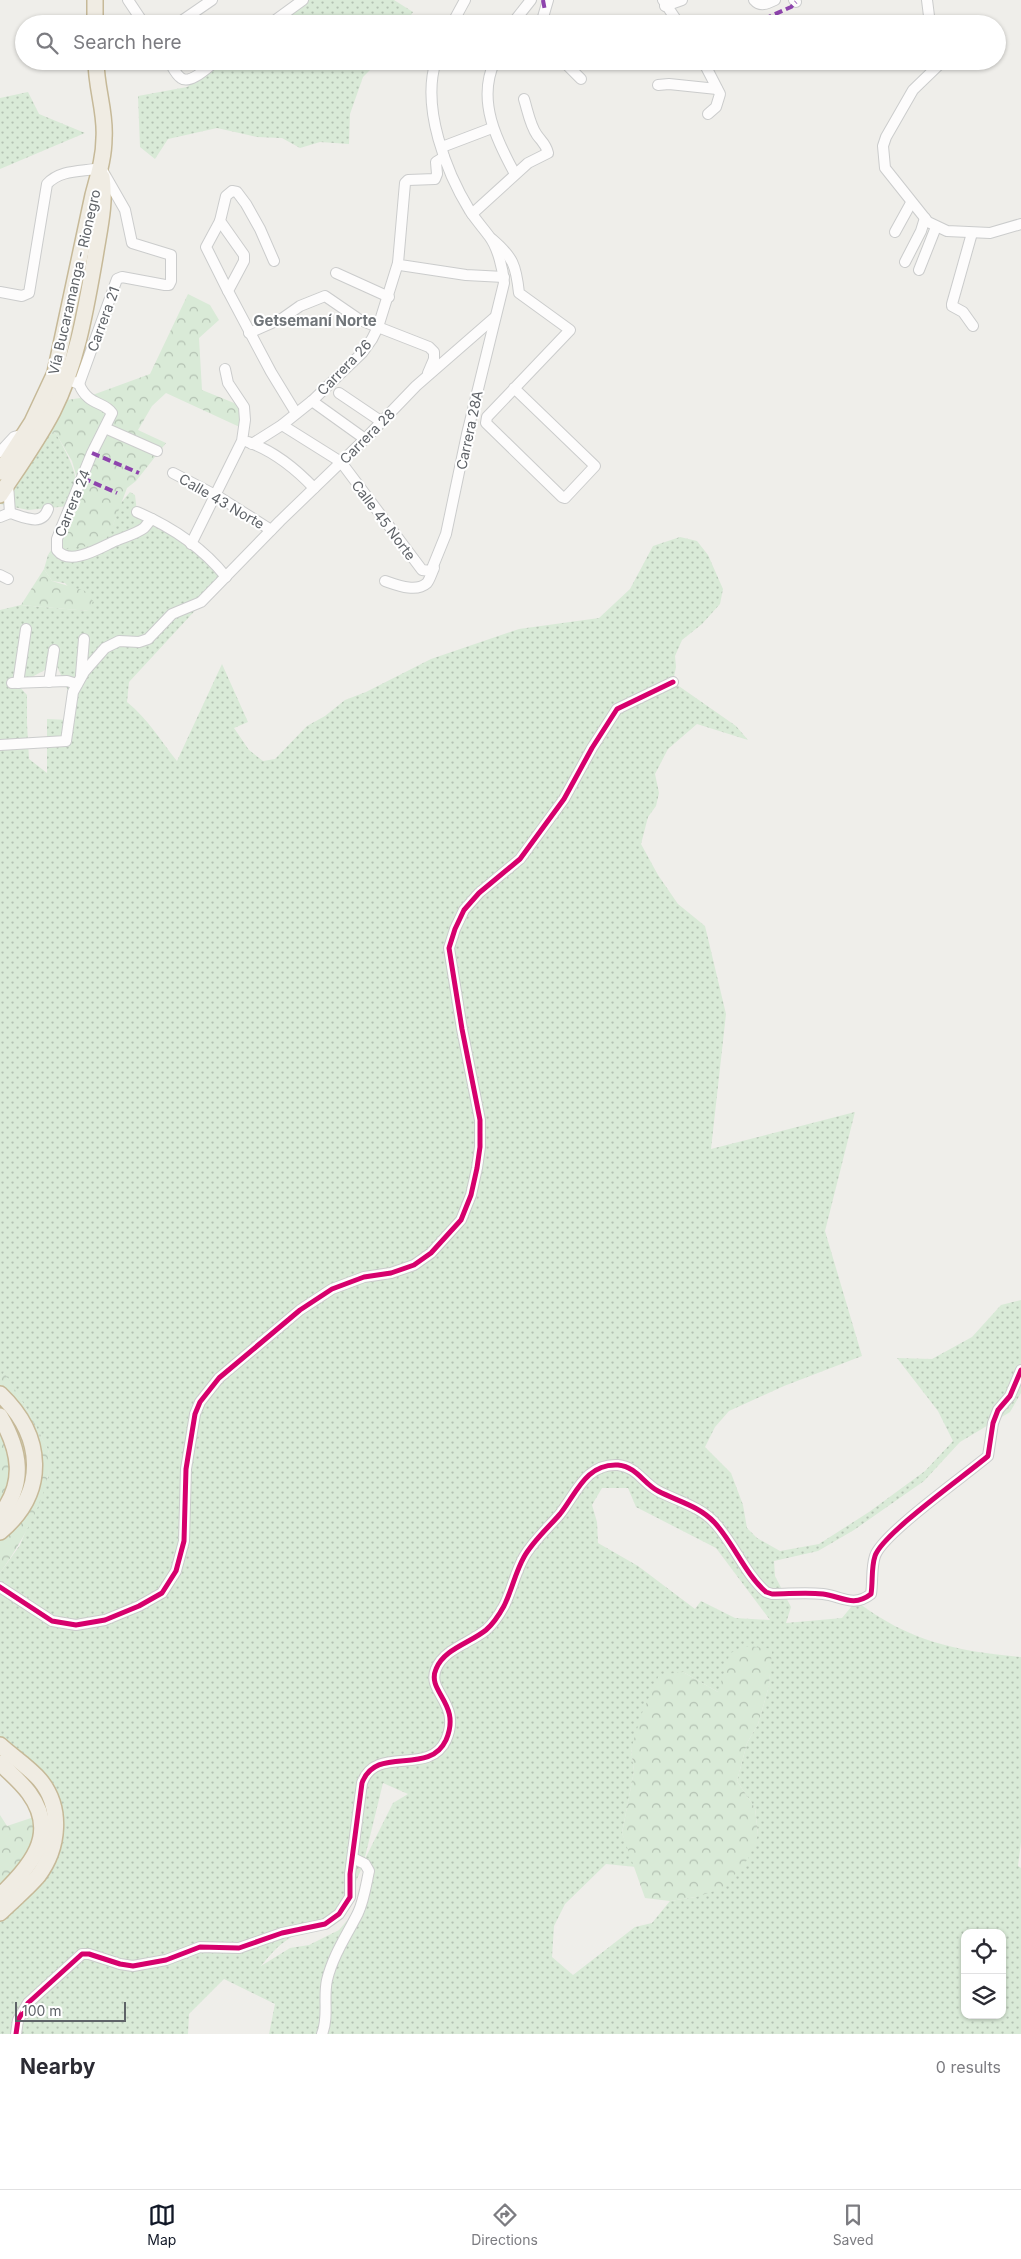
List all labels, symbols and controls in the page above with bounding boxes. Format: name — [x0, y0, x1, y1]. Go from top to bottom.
search box — [15, 15, 1006, 70]
icon: search — [33, 29, 61, 57]
text: Search here — [73, 31, 182, 54]
street label: Vía Bucaramanga - Rionegro — [44, 188, 104, 376]
street label: Carrera 21 — [83, 284, 123, 354]
district label: Getsemaní Norte — [253, 311, 377, 330]
street label: Carrera 26 — [313, 336, 375, 398]
street label: Carrera 28A — [452, 388, 486, 471]
street label: Carrera 28 — [336, 405, 398, 467]
street label: Carrera 24 — [51, 467, 93, 539]
street label: Calle 43 Norte — [176, 470, 268, 532]
street label: Calle 45 Norte — [348, 477, 420, 563]
map controls — [961, 1929, 1006, 2019]
button: locate — [961, 1929, 1006, 1974]
button: layers — [961, 1974, 1006, 2019]
scale bar — [15, 1999, 126, 2022]
text: 100 m — [22, 2002, 62, 2019]
text: Nearby — [20, 2054, 95, 2079]
text: 0 results — [936, 2057, 1001, 2077]
tab: Map — [147, 2201, 176, 2248]
tab: Directions — [471, 2201, 538, 2248]
tab: Saved — [833, 2201, 874, 2248]

